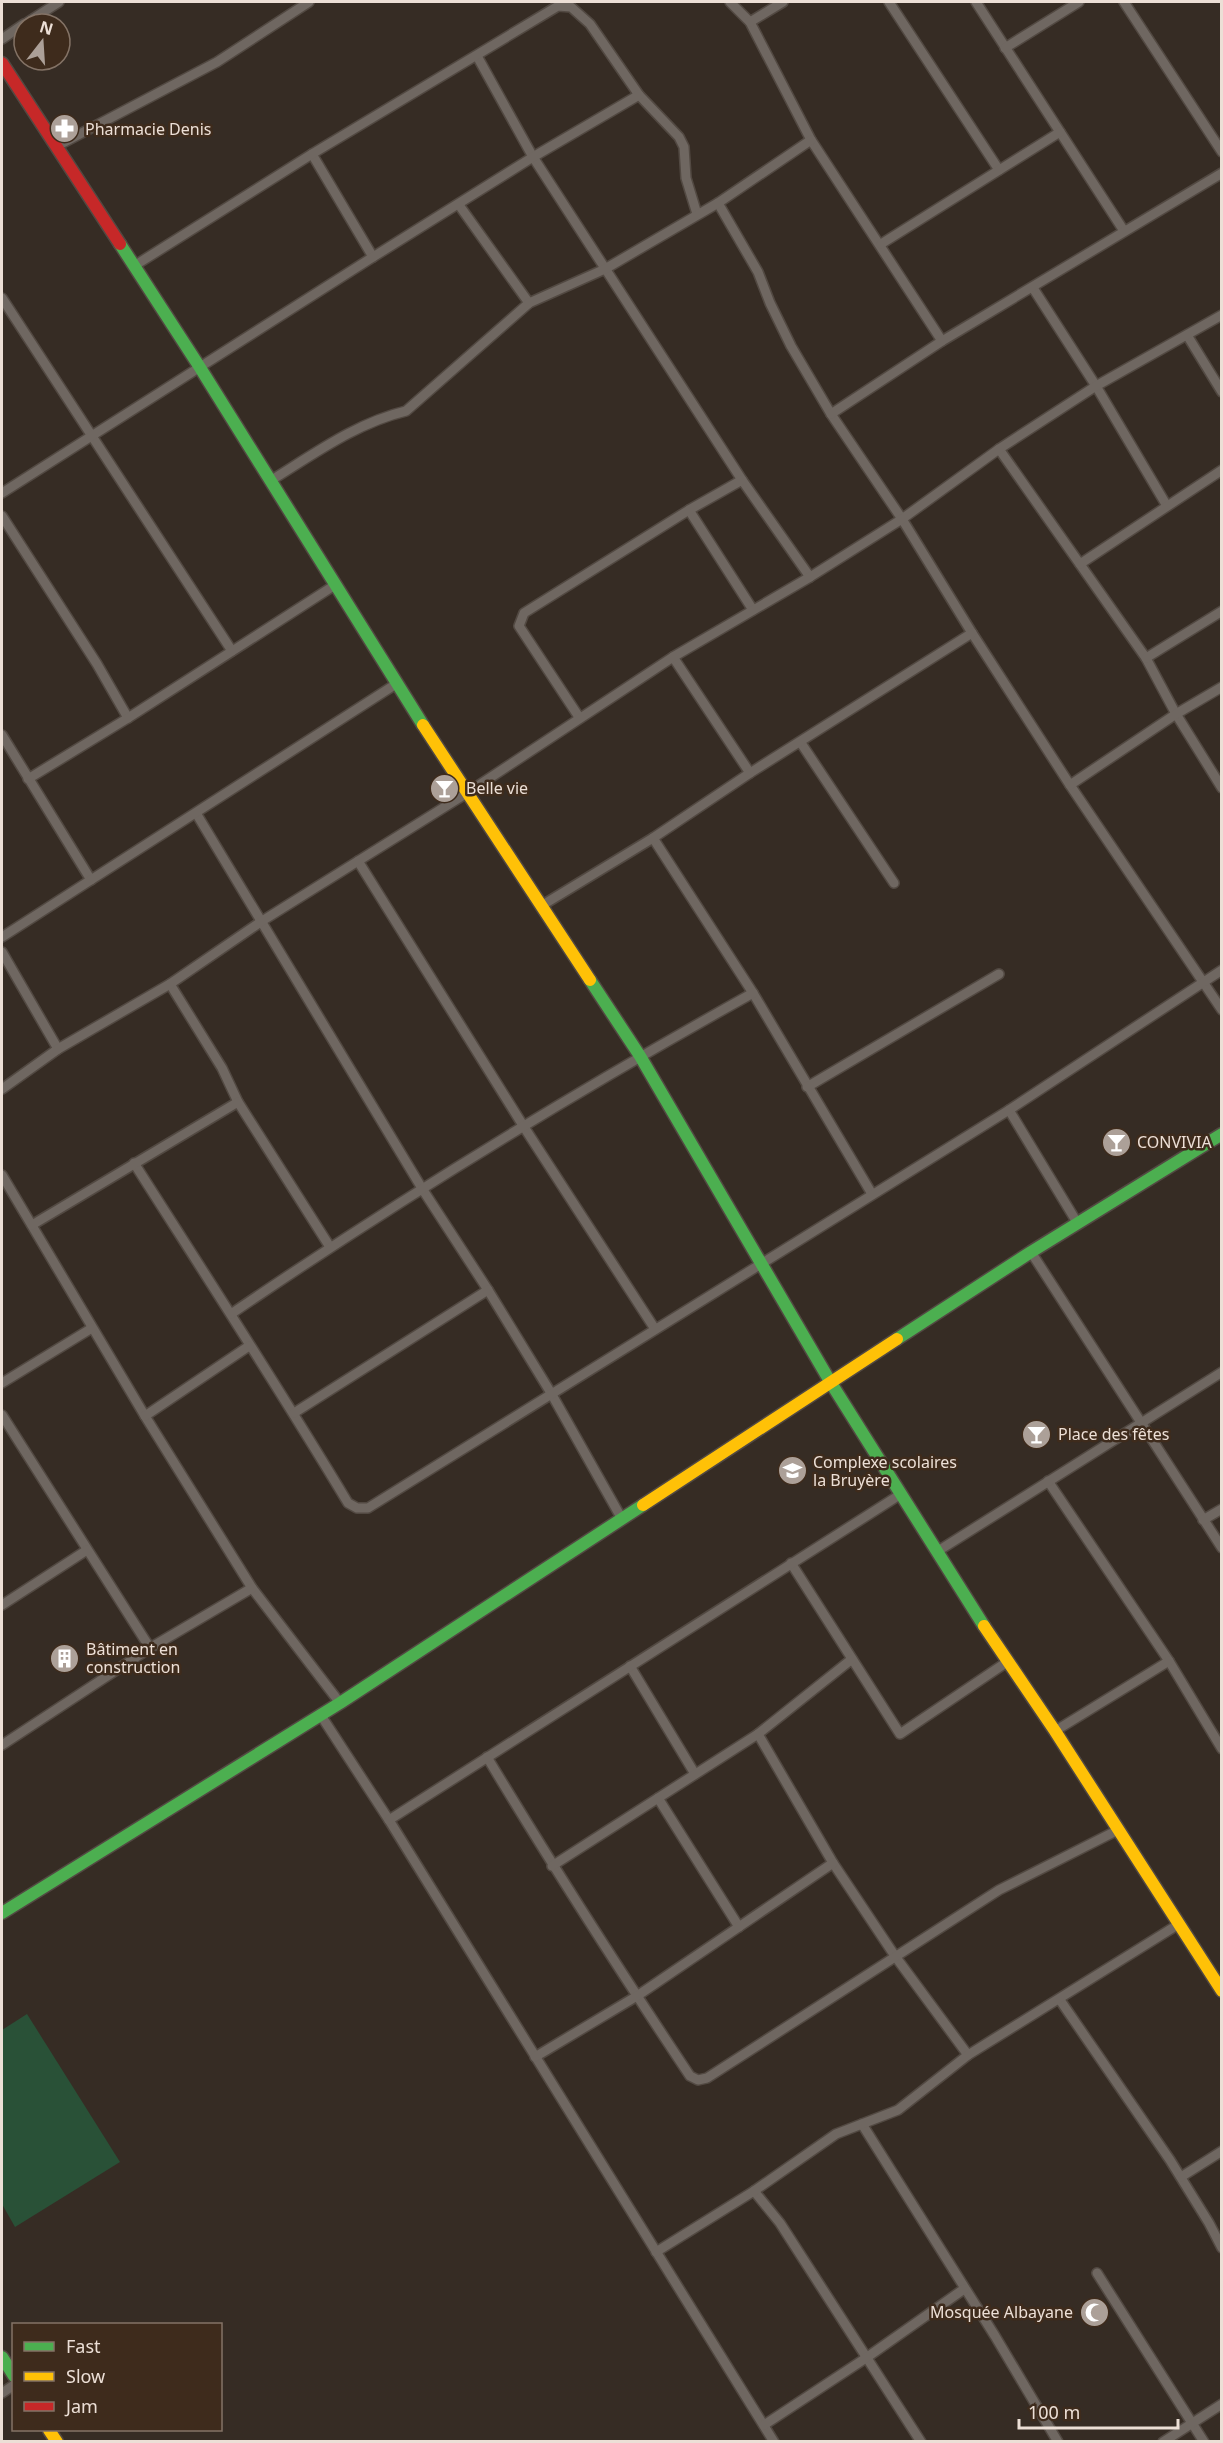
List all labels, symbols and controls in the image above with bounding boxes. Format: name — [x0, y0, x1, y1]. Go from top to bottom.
north arrow — [12, 12, 72, 72]
text: N — [37, 15, 56, 40]
pharmacy icon: Pharmacie Denis — [48, 113, 80, 145]
place label: Pharmacie Denis — [85, 118, 211, 140]
bar icon: Belle vie — [429, 772, 461, 804]
place label: Belle vie — [466, 777, 528, 799]
bar icon: CONVIVIA — [1100, 1126, 1132, 1158]
place label: CONVIVIA — [1137, 1131, 1212, 1153]
bar icon: Place des fêtes — [1021, 1418, 1053, 1450]
place label: Place des fêtes — [1058, 1423, 1169, 1445]
place label: Complexe scolaires la Bruyère — [813, 1451, 957, 1491]
school or university icon: Complexe scolaires la Bruyère — [776, 1455, 808, 1487]
place label: Bâtiment en construction — [86, 1638, 180, 1678]
building icon: Bâtiment en construction — [49, 1642, 81, 1674]
mosque icon: Mosquée Albayane — [1078, 2296, 1110, 2328]
place label: Mosquée Albayane — [930, 2301, 1073, 2323]
legend — [12, 2323, 222, 2431]
text: Fast — [66, 2334, 101, 2358]
text: Slow — [66, 2364, 105, 2388]
scale bar — [1019, 2392, 1178, 2430]
text: Jam — [64, 2394, 98, 2418]
text: 100 m — [1028, 2400, 1080, 2424]

